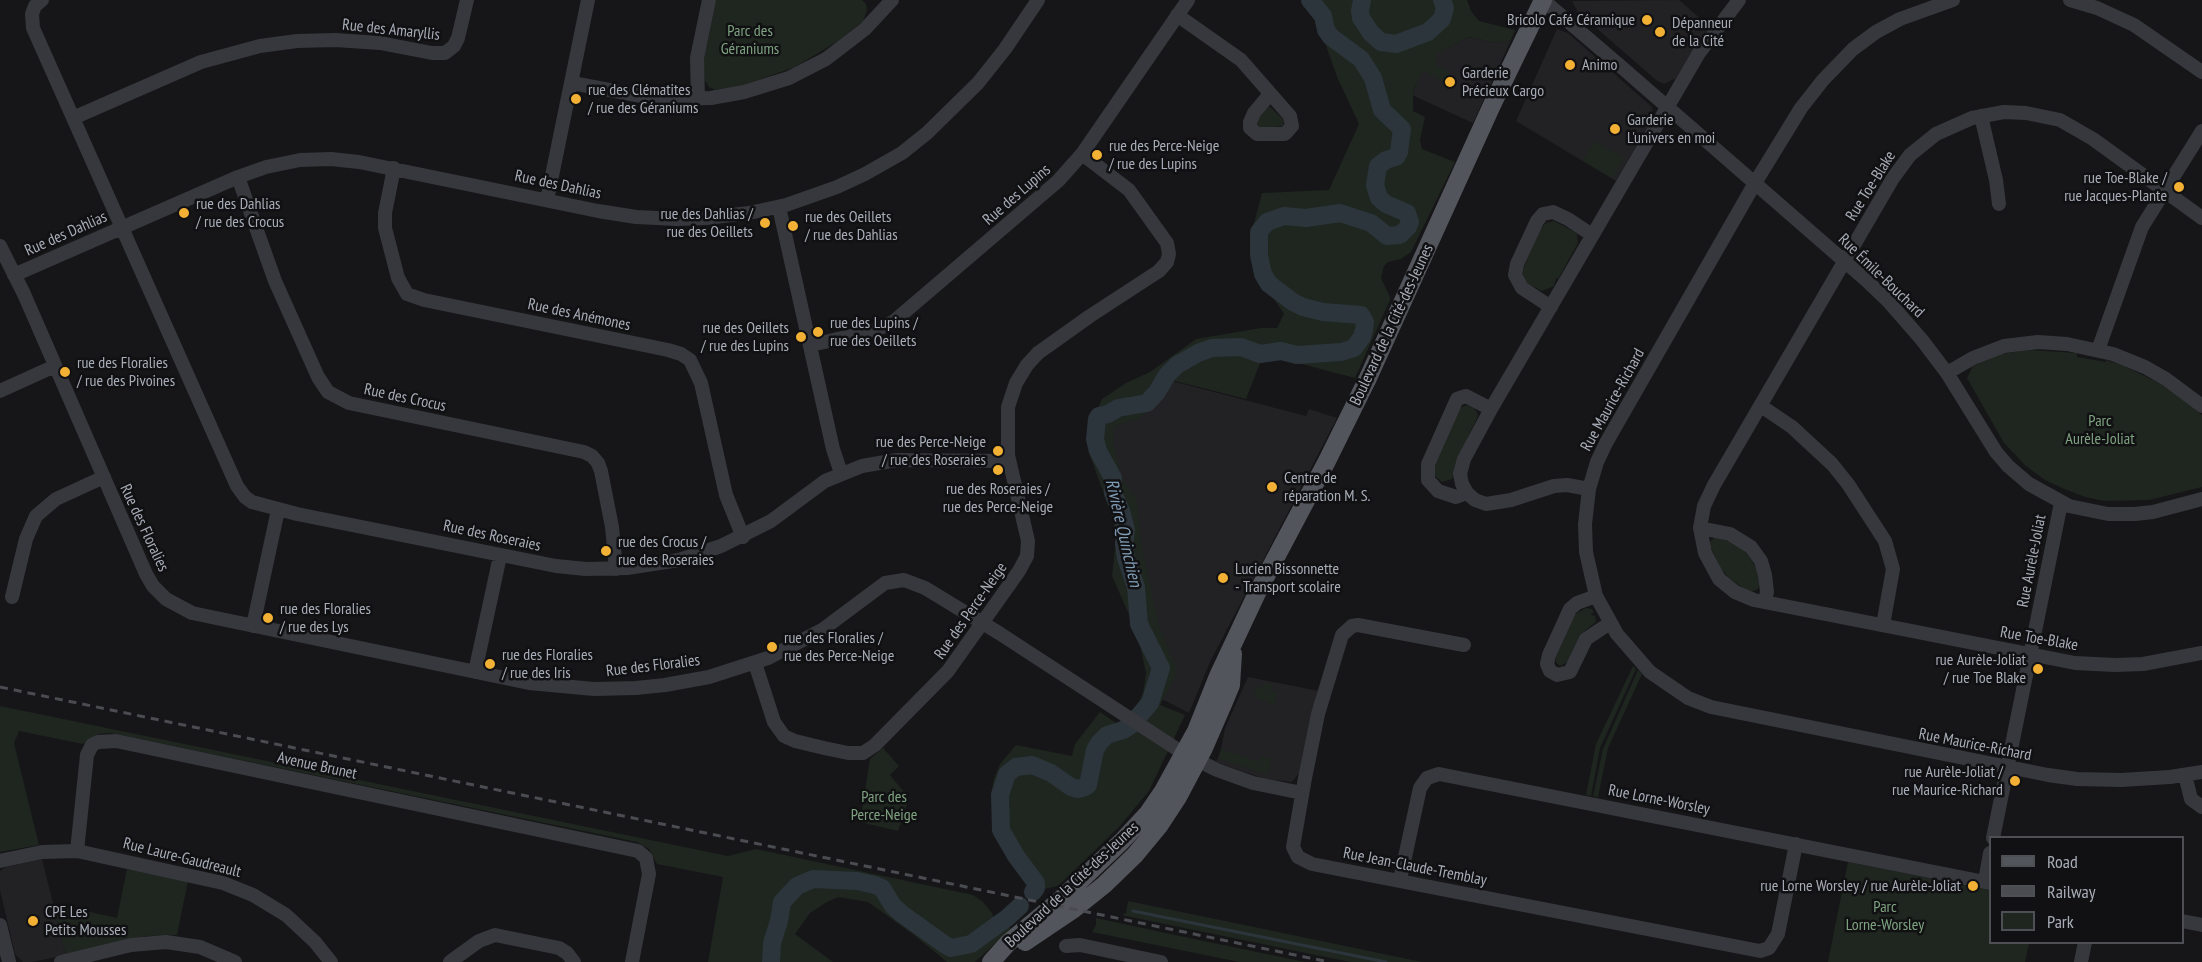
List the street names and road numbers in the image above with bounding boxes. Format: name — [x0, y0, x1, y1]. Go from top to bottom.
street label: Rue des Amaryllis — [341, 15, 441, 45]
street label: Rue Toe-Blake — [1842, 148, 1900, 224]
street label: Rue des Lupins — [979, 160, 1055, 230]
street label: Rue des Dahlias — [513, 166, 603, 204]
street label: Rue des Dahlias — [22, 207, 110, 261]
street label: Rue Émile-Bouchard — [1834, 230, 1928, 322]
street label: Boulevard de la Cité-des-Jeunes — [1346, 241, 1438, 409]
street label: Rue des Anémones — [526, 295, 632, 335]
street label: Rue Maurice-Richard — [1577, 345, 1649, 455]
street label: Rue des Crocus — [362, 380, 448, 416]
street label: Rue des Floralies — [115, 481, 173, 575]
street label: Rue Aurèle-Joliat — [2014, 513, 2050, 609]
street label: Rue des Roseraies — [441, 516, 543, 556]
street label: Rue des Perce-Neige — [931, 559, 1011, 663]
street label: Rue Toe-Blake — [1999, 623, 2079, 655]
street label: Rue des Floralies — [605, 651, 701, 681]
street label: Rue Maurice-Richard — [1917, 725, 2033, 765]
street label: Avenue Brunet — [276, 748, 358, 784]
street label: Rue Lorne-Worsley — [1607, 781, 1711, 819]
street label: Boulevard de la Cité-des-Jeunes — [1001, 818, 1143, 952]
street label: Rue Laure-Gaudreault — [121, 834, 243, 882]
street label: Rue Jean-Claude-Tremblay — [1342, 844, 1488, 890]

